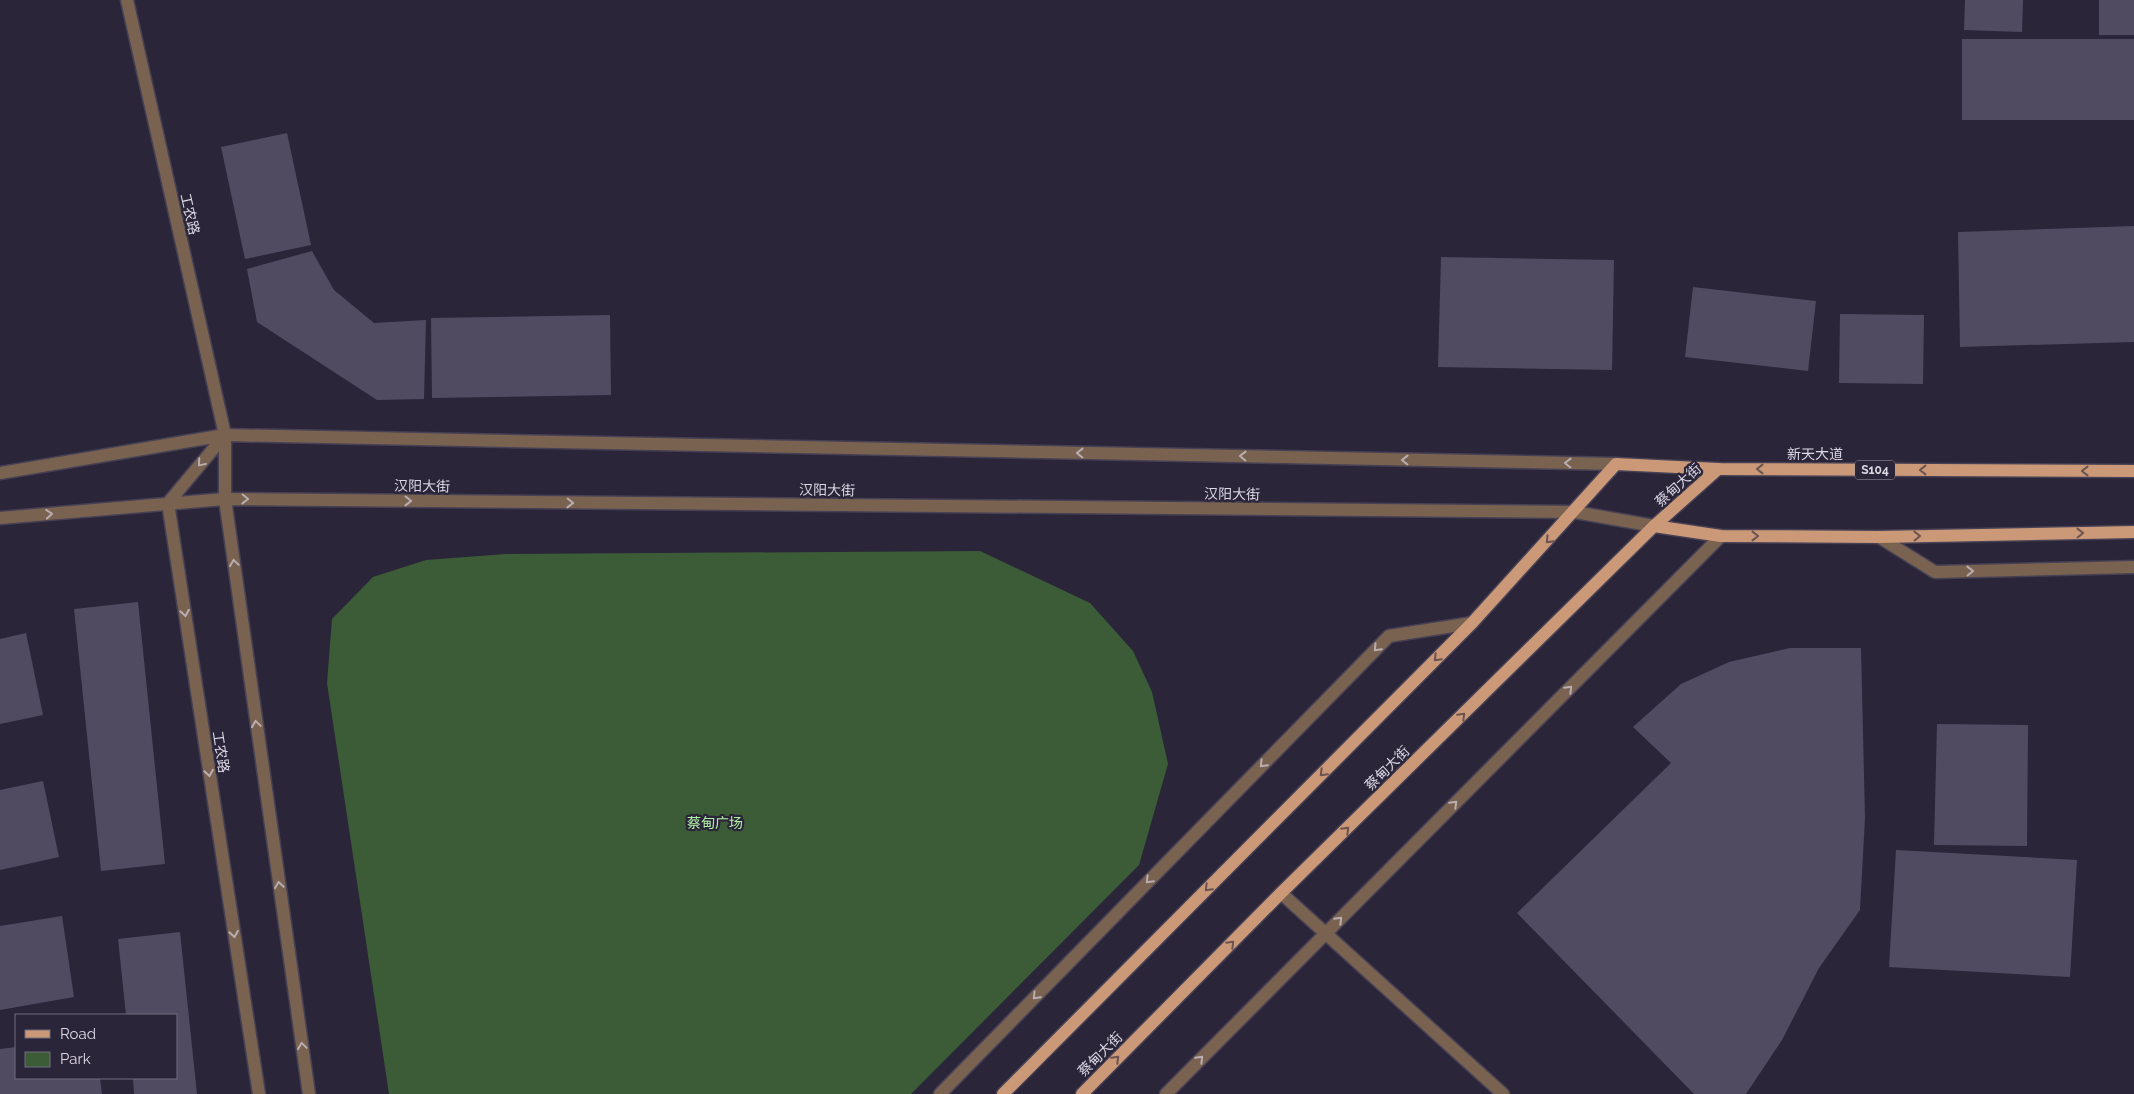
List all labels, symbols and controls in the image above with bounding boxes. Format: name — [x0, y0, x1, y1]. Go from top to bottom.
street label: 工农路 — [177, 192, 203, 236]
street label: 新天大道 — [1787, 446, 1843, 462]
one-way arrow — [1076, 448, 1084, 458]
one-way arrow — [1238, 451, 1246, 462]
one-way arrow — [1401, 455, 1408, 465]
one-way arrow — [197, 458, 206, 467]
one-way arrow — [1563, 458, 1571, 468]
street label: 蔡甸大街 — [1652, 460, 1704, 510]
road number: S104 — [1855, 460, 1895, 480]
one-way arrow — [1756, 464, 1764, 474]
one-way arrow — [1919, 465, 1926, 475]
one-way arrow — [2081, 466, 2089, 476]
street label: 汉阳大街 — [394, 478, 450, 494]
street label: 汉阳大街 — [799, 482, 855, 498]
street label: 汉阳大街 — [1204, 486, 1260, 502]
one-way arrow — [242, 494, 250, 505]
one-way arrow — [404, 496, 412, 506]
one-way arrow — [567, 497, 575, 508]
one-way arrow — [45, 509, 53, 520]
one-way arrow — [2076, 528, 2084, 538]
one-way arrow — [1751, 531, 1759, 541]
one-way arrow — [1914, 531, 1921, 541]
one-way arrow — [1546, 534, 1555, 543]
one-way arrow — [229, 559, 239, 567]
one-way arrow — [1967, 566, 1975, 577]
one-way arrow — [179, 608, 189, 617]
one-way arrow — [1374, 642, 1383, 651]
one-way arrow — [1434, 652, 1443, 661]
one-way arrow — [1563, 686, 1572, 695]
one-way arrow — [1456, 713, 1465, 722]
one-way arrow — [252, 720, 262, 728]
street label: 工农路 — [210, 730, 232, 774]
street label: 蔡甸大街 — [1362, 743, 1412, 793]
one-way arrow — [1260, 758, 1269, 767]
one-way arrow — [1319, 767, 1328, 776]
one-way arrow — [204, 769, 214, 778]
one-way arrow — [1448, 801, 1457, 810]
park label: 蔡甸广场 — [687, 815, 743, 831]
one-way arrow — [1340, 826, 1349, 835]
one-way arrow — [1146, 874, 1155, 883]
one-way arrow — [274, 880, 285, 888]
one-way arrow — [1205, 882, 1214, 891]
one-way arrow — [1334, 916, 1343, 925]
one-way arrow — [228, 930, 239, 938]
one-way arrow — [1225, 941, 1234, 950]
one-way arrow — [1033, 991, 1042, 1000]
legend — [15, 1014, 178, 1079]
text: Road — [60, 1025, 96, 1043]
street label: 蔡甸大街 — [1075, 1029, 1125, 1079]
one-way arrow — [297, 1041, 308, 1049]
text: Park — [60, 1050, 91, 1068]
one-way arrow — [1110, 1056, 1119, 1065]
one-way arrow — [1194, 1056, 1203, 1065]

